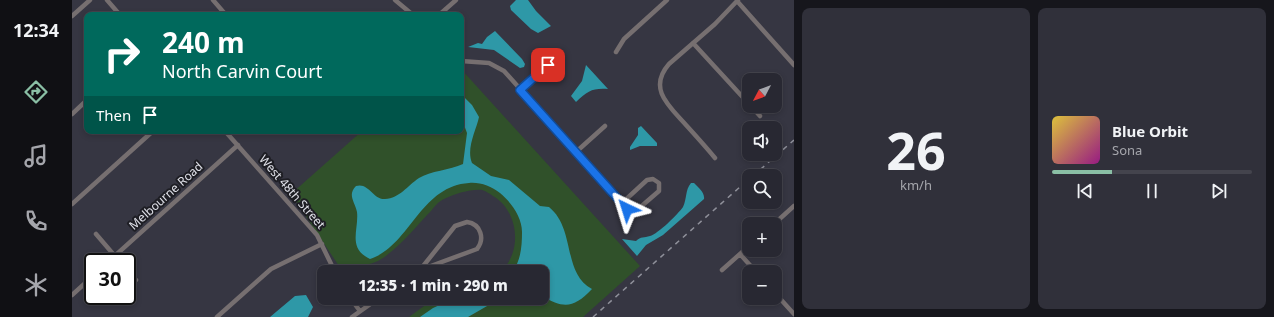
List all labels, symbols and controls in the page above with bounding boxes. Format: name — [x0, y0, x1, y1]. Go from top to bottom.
text: 12:34 — [13, 18, 59, 42]
text: 240 m — [162, 23, 245, 61]
icon: right — [96, 28, 148, 80]
pin — [531, 48, 565, 82]
icon: arrive — [537, 54, 559, 76]
text: North Carvin Court — [162, 59, 322, 83]
north arrow — [742, 73, 782, 113]
map controls — [742, 73, 782, 305]
icon: directions — [22, 78, 50, 106]
icon: arrive — [139, 104, 161, 126]
text: Then — [96, 105, 131, 125]
text: 26 — [886, 114, 946, 185]
button: sound — [742, 121, 782, 161]
text: Blue Orbit — [1112, 121, 1188, 141]
text: Sona — [1112, 141, 1142, 159]
icon: music — [22, 142, 50, 170]
street label: West 48th Street — [255, 151, 330, 233]
street label: Melbourne Road — [125, 158, 206, 233]
button: search — [742, 169, 782, 209]
text: km/h — [900, 176, 932, 194]
icon: previous — [1074, 180, 1096, 202]
icon: pause — [1141, 180, 1163, 202]
icon: next — [1208, 180, 1230, 202]
position arrow — [606, 188, 648, 230]
icon: phone — [22, 207, 50, 235]
button: + — [742, 217, 782, 257]
speed limit sign: 30 — [84, 253, 136, 305]
button: − — [742, 265, 782, 305]
icon: climate — [22, 271, 50, 299]
text: 12:35 · 1 min · 290 m — [358, 275, 508, 295]

